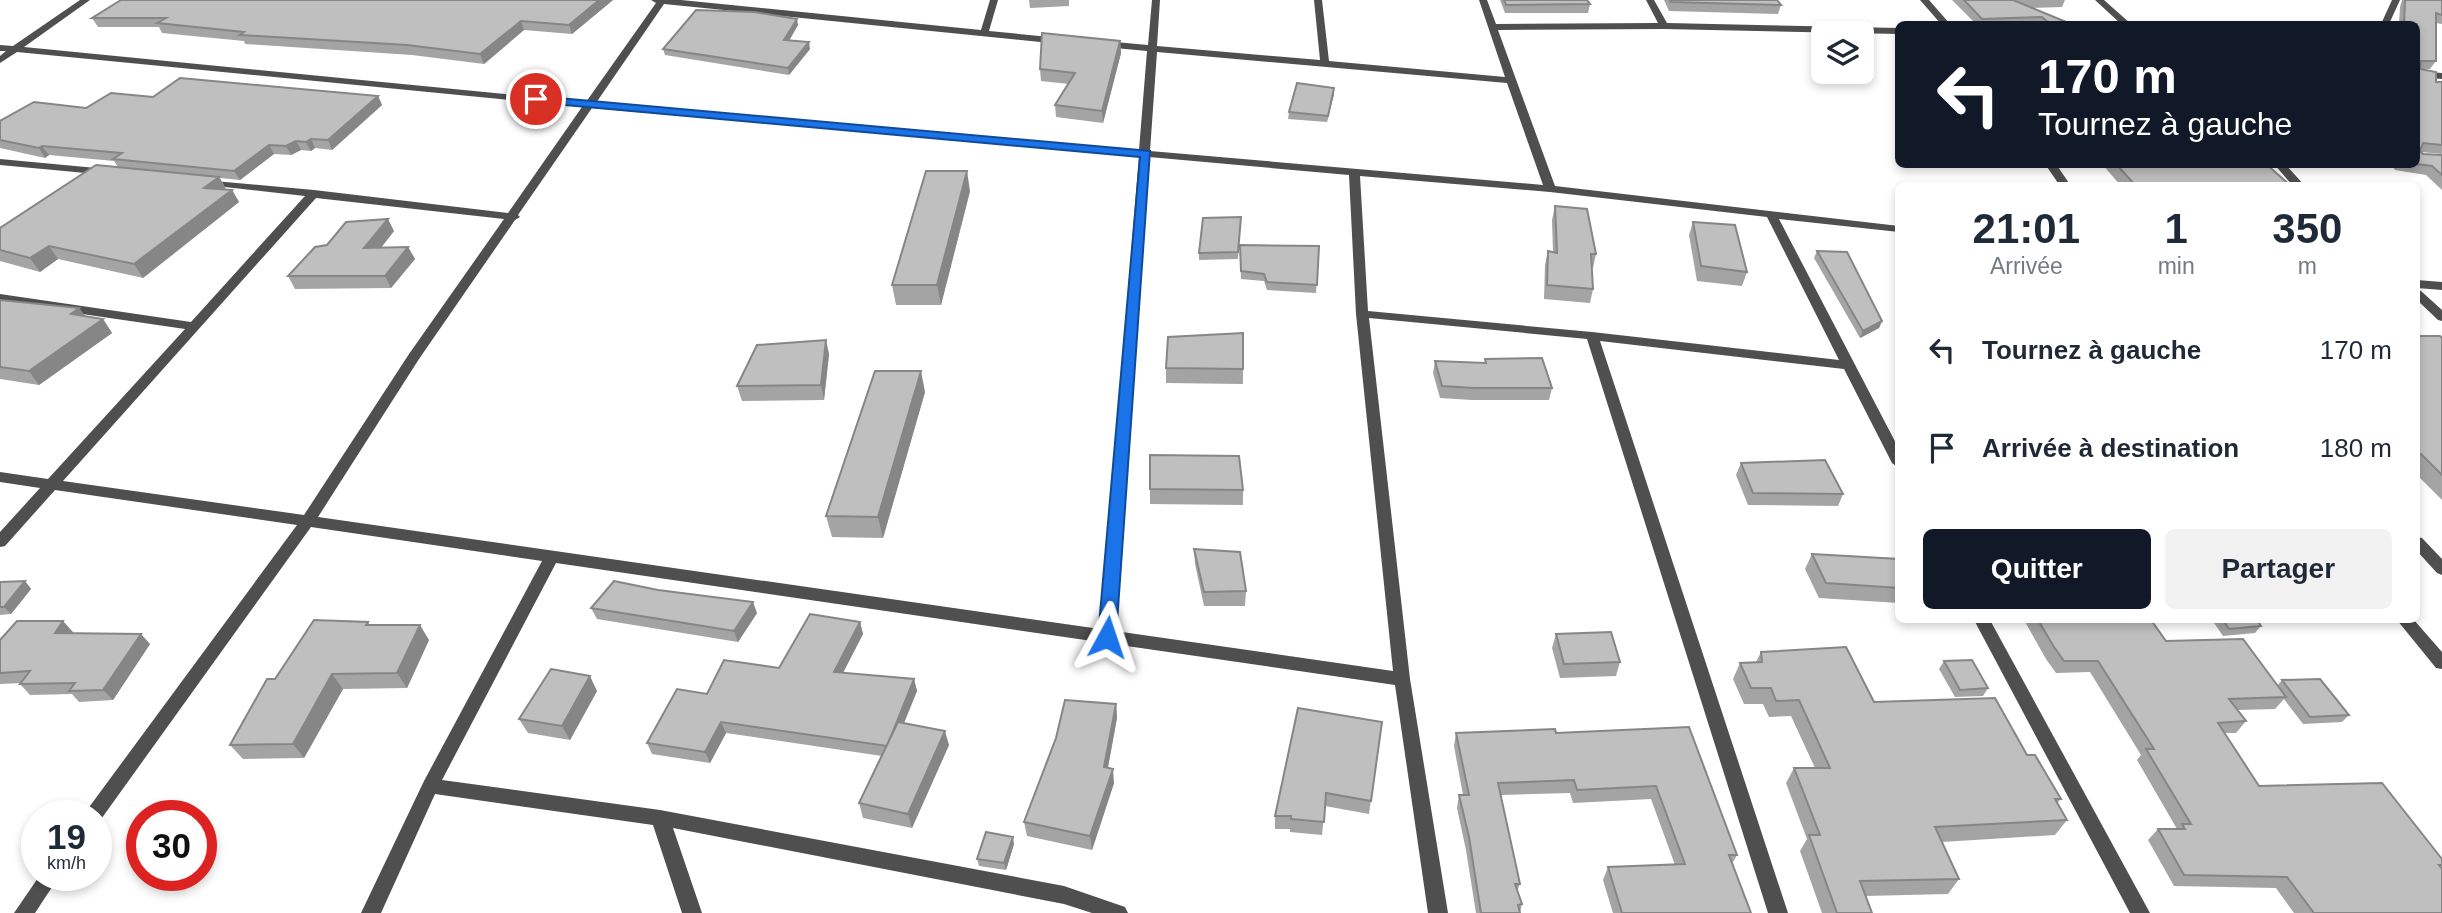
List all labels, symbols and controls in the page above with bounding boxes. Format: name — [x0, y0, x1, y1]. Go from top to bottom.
map controls — [1811, 21, 1874, 84]
button: layers — [1811, 21, 1874, 84]
icon: left — [1923, 49, 2014, 140]
text: 170 m — [2038, 49, 2177, 103]
pin — [506, 69, 566, 129]
icon: arrive — [517, 80, 555, 118]
text: Tournez à gauche — [2038, 106, 2292, 142]
text: 21:01 — [1973, 205, 2080, 252]
text: 1 — [2164, 205, 2188, 252]
text: 350 — [2272, 205, 2342, 252]
text: Arrivée — [1990, 253, 2063, 279]
text: min — [2158, 253, 2195, 279]
text: m — [2298, 253, 2317, 279]
icon: left — [1923, 331, 1961, 369]
text: Tournez à gauche — [1982, 335, 2201, 365]
text: 170 m — [2320, 335, 2392, 365]
icon: arrive — [1923, 429, 1961, 467]
text: Arrivée à destination — [1982, 433, 2239, 463]
text: 180 m — [2320, 433, 2392, 463]
button: Quitter — [1923, 529, 2151, 609]
button: Partager — [2165, 529, 2392, 609]
position arrow — [1070, 600, 1144, 674]
speed limit sign: 30 — [126, 800, 217, 891]
text: 19 — [47, 817, 86, 856]
text: km/h — [47, 853, 86, 873]

